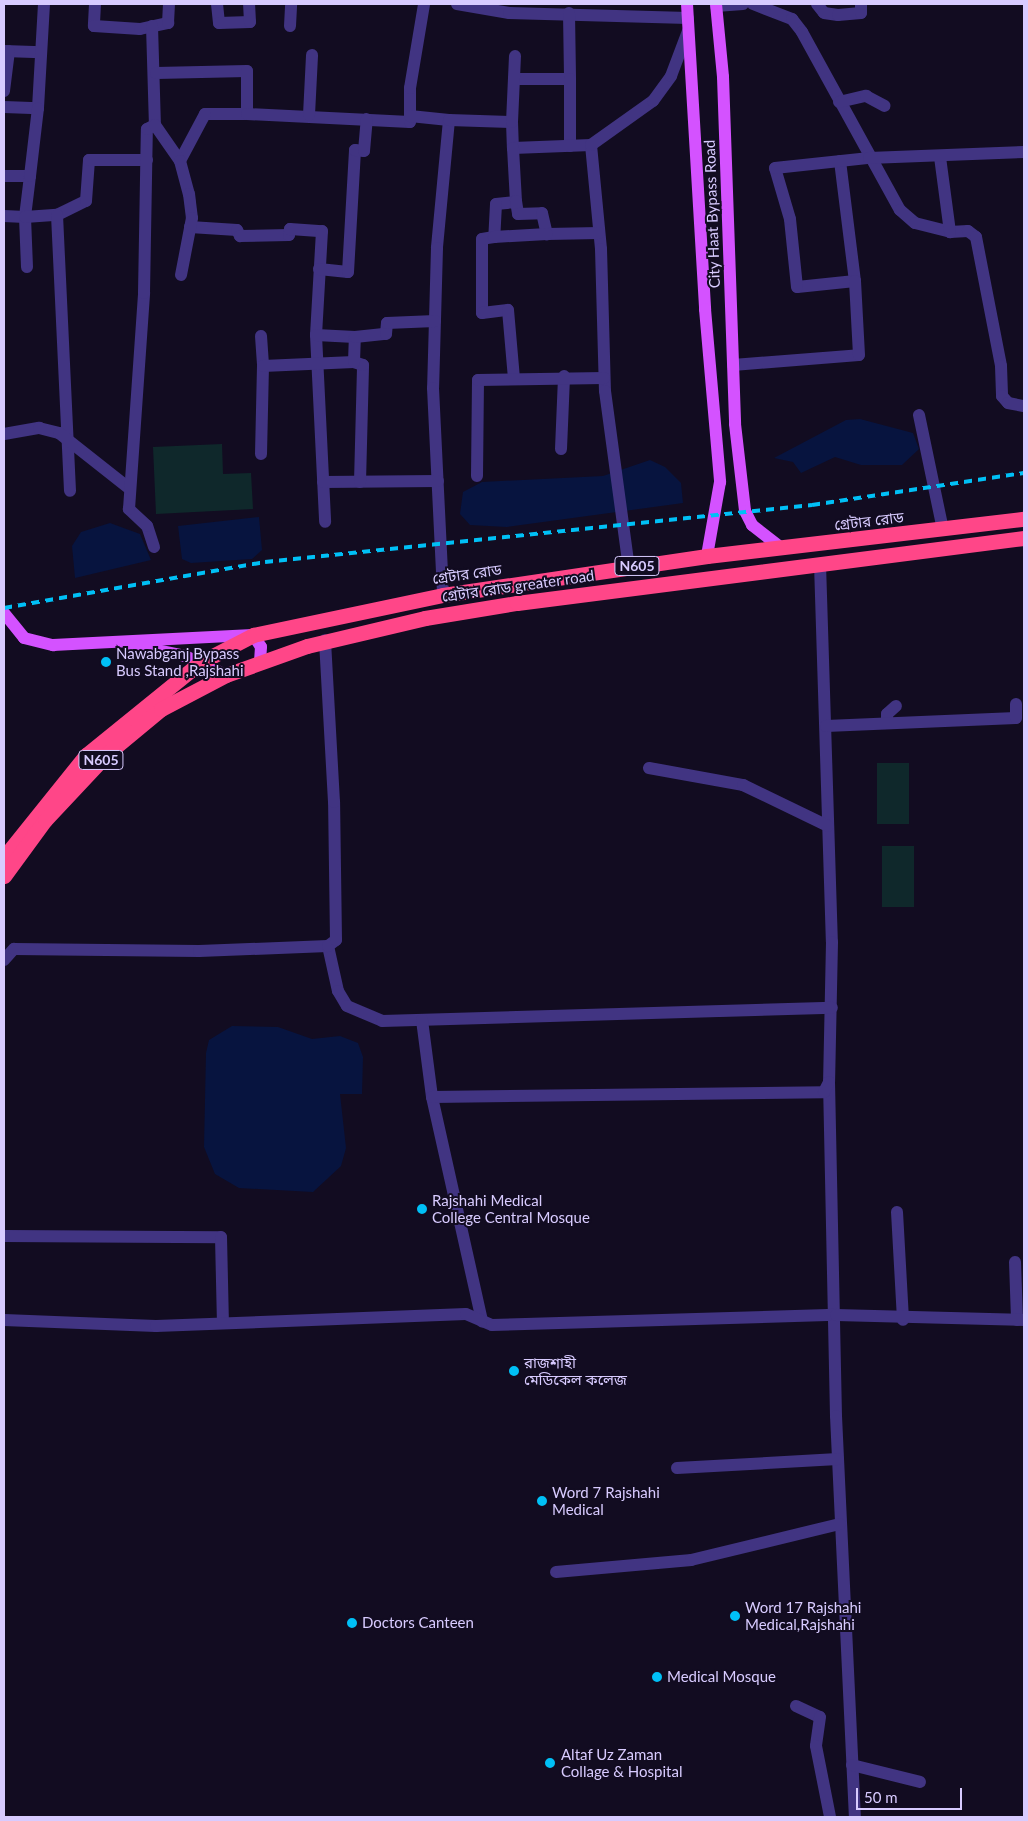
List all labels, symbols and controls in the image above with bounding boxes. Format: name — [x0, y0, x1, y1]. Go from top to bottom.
street label: City Haat Bypass Road — [700, 139, 724, 289]
street label: গ্রেটার রোড — [833, 508, 905, 534]
road number: N605 — [613, 554, 661, 578]
street label: গ্রেটার রোড — [431, 560, 503, 588]
street label: গ্রেটার রোড greater road — [441, 566, 595, 606]
place label: Nawabganj Bypass Bus Stand ,Rajshahi — [116, 644, 244, 679]
marker: Nawabganj Bypass Bus Stand ,Rajshahi — [100, 656, 112, 668]
road number: N605 — [77, 748, 125, 772]
place label: Rajshahi Medical College Central Mosque — [432, 1191, 590, 1226]
marker: Rajshahi Medical College Central Mosque — [416, 1203, 428, 1215]
place label: রাজশাহী মেডিকেল কলেজ — [524, 1353, 627, 1388]
marker: রাজশাহী মেডিকেল কলেজ — [508, 1365, 520, 1377]
place label: Word 7 Rajshahi Medical — [552, 1483, 660, 1518]
marker: Word 7 Rajshahi Medical — [536, 1495, 548, 1507]
place label: Word 17 Rajshahi Medical,Rajshahi — [745, 1598, 861, 1633]
marker: Word 17 Rajshahi Medical,Rajshahi — [729, 1610, 741, 1622]
place label: Doctors Canteen — [362, 1614, 474, 1632]
marker: Doctors Canteen — [346, 1617, 358, 1629]
place label: Medical Mosque — [667, 1668, 776, 1686]
marker: Medical Mosque — [651, 1671, 663, 1683]
place label: Altaf Uz Zaman Collage & Hospital — [561, 1745, 682, 1780]
marker: Altaf Uz Zaman Collage & Hospital — [543, 1756, 557, 1770]
scale bar — [858, 1778, 964, 1810]
text: 50 m — [864, 1788, 898, 1806]

